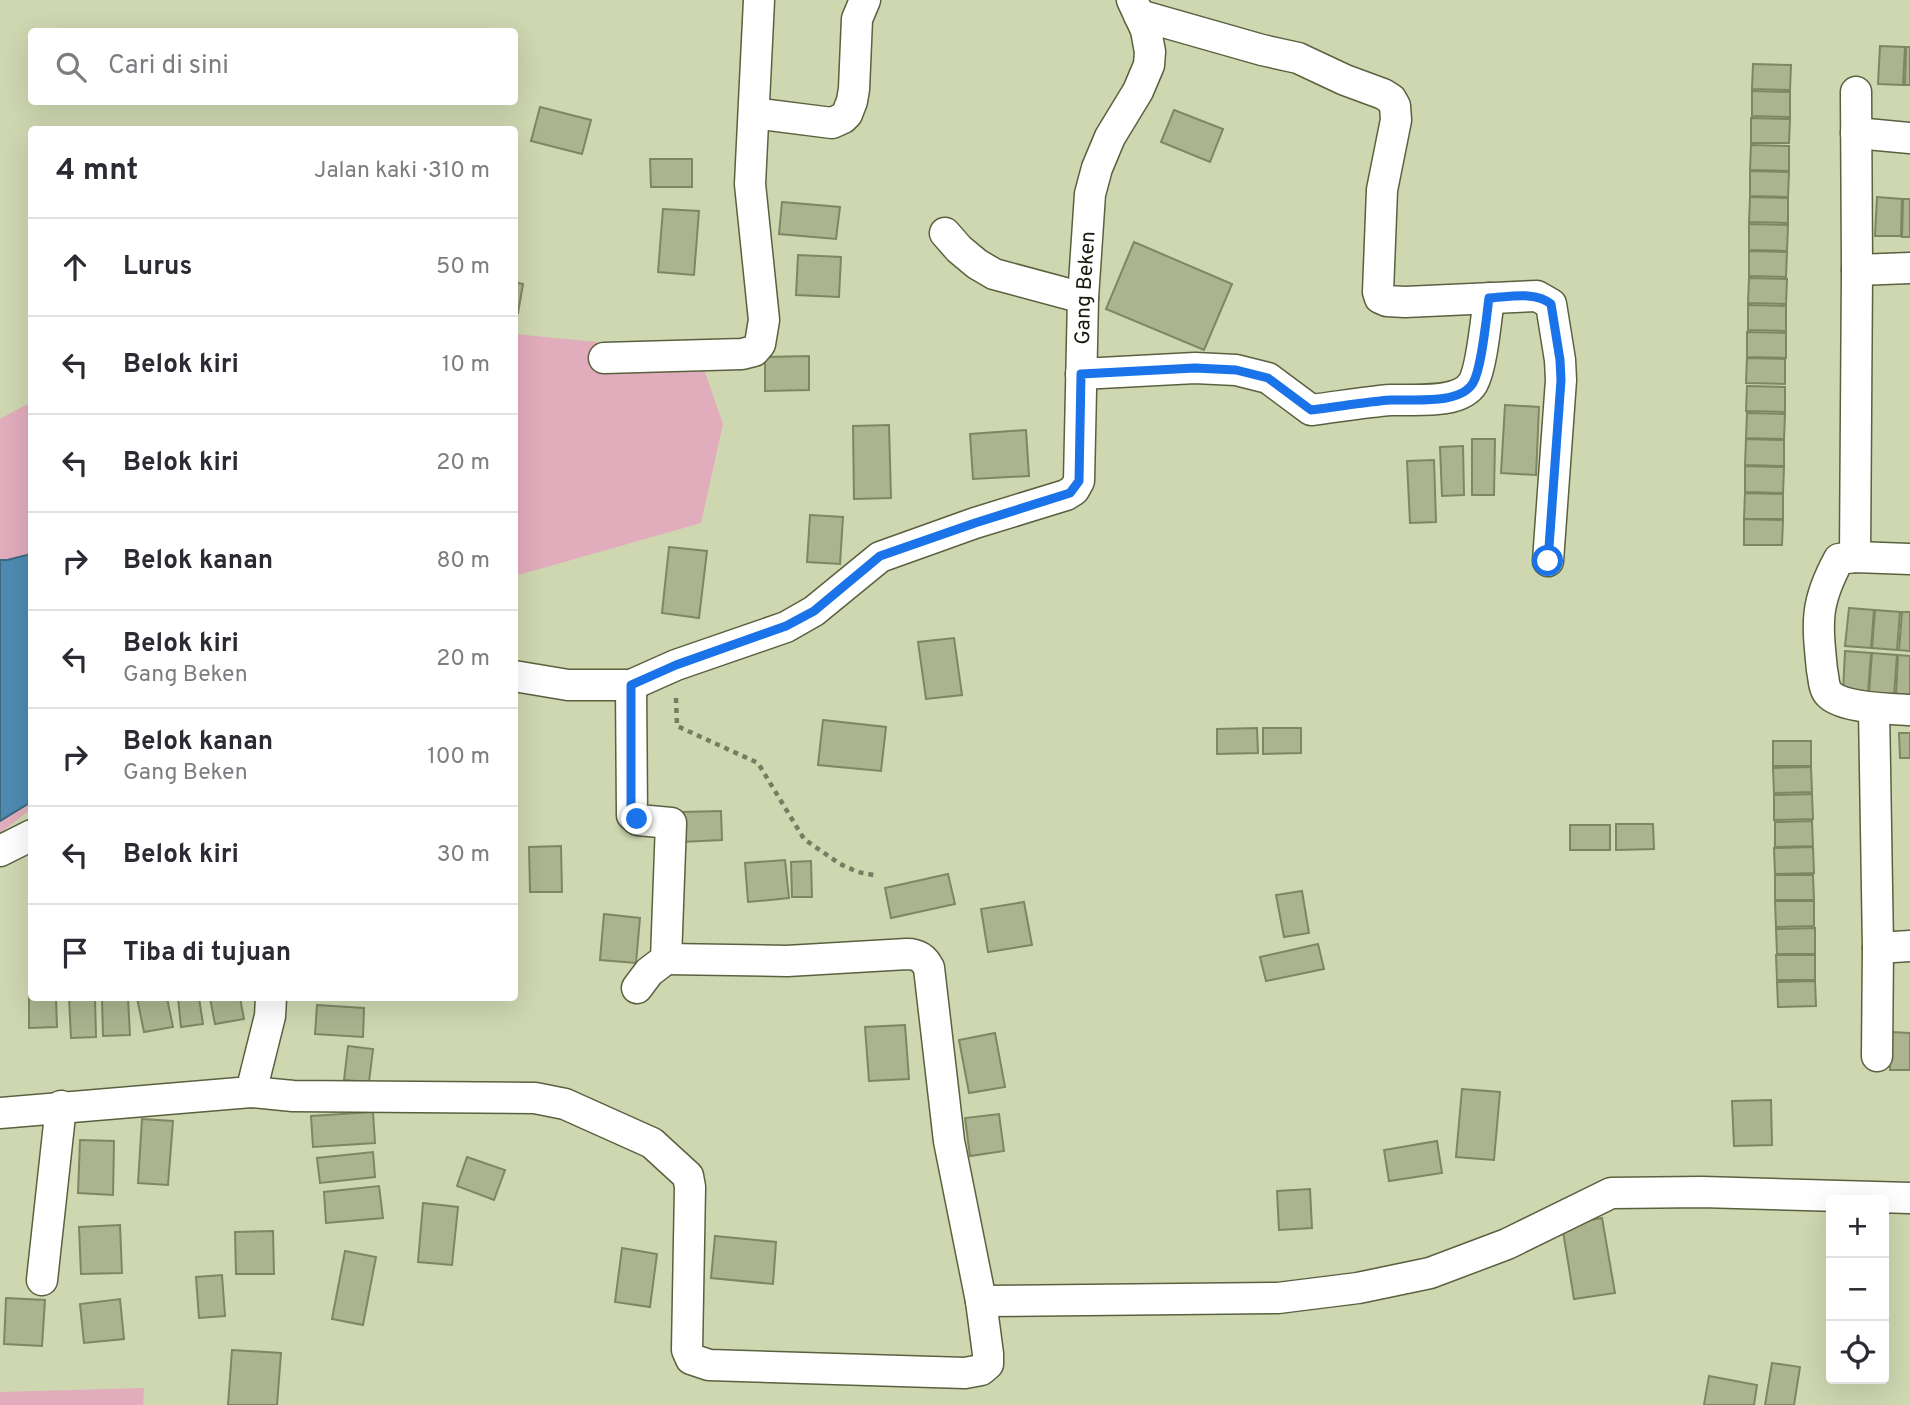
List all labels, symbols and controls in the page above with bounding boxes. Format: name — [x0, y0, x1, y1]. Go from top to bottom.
search box — [28, 28, 518, 105]
icon: search — [52, 48, 90, 86]
text: Cari di sini — [108, 50, 229, 83]
text: 4 mnt — [56, 153, 138, 190]
text: Jalan kaki · 310 m — [314, 157, 490, 186]
street label: Gang Beken — [1070, 230, 1102, 345]
icon: ahead — [56, 248, 94, 286]
text: Lurus — [123, 251, 192, 284]
text: 50 m — [436, 253, 490, 282]
icon: left — [56, 346, 94, 384]
text: Belok kiri — [123, 349, 239, 382]
text: 10 m — [442, 351, 490, 380]
icon: left — [56, 444, 94, 482]
text: Belok kiri — [123, 447, 239, 480]
text: 20 m — [436, 449, 490, 478]
icon: right — [56, 542, 94, 580]
text: Belok kanan — [123, 545, 273, 578]
route start — [1532, 545, 1563, 576]
text: 80 m — [437, 547, 490, 576]
text: Belok kiri — [123, 628, 239, 661]
icon: left — [56, 640, 94, 678]
text: 20 m — [436, 645, 490, 674]
text: Gang Beken — [123, 661, 248, 690]
text: Belok kanan — [123, 726, 273, 759]
icon: right — [56, 738, 94, 776]
text: 100 m — [427, 743, 490, 772]
text: Gang Beken — [123, 759, 248, 788]
route end — [621, 803, 652, 834]
icon: left — [56, 836, 94, 874]
text: Belok kiri — [123, 839, 239, 872]
text: 30 m — [437, 841, 490, 870]
icon: arrive — [56, 934, 94, 972]
text: Tiba di tujuan — [123, 937, 291, 970]
map controls — [1826, 1195, 1889, 1384]
button: + — [1826, 1195, 1889, 1258]
button: − — [1826, 1258, 1889, 1321]
button: locate — [1826, 1321, 1889, 1384]

